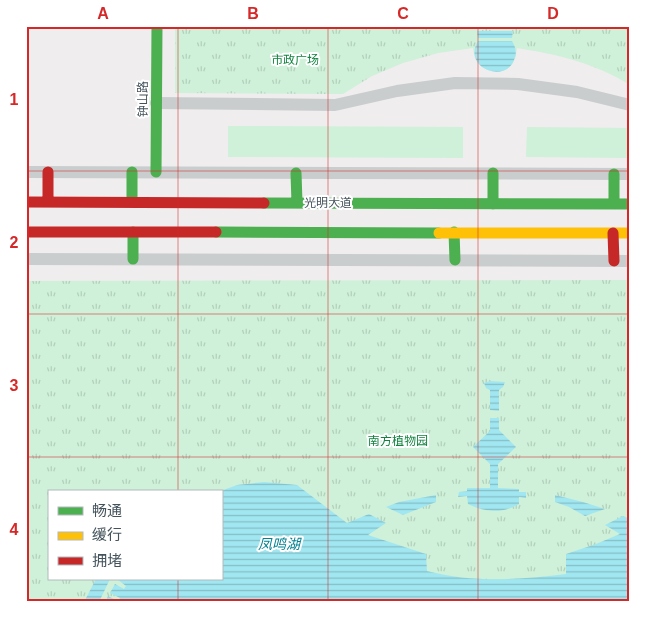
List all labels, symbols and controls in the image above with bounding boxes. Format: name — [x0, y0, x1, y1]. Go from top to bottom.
text: A — [97, 5, 109, 22]
text: B — [247, 5, 259, 22]
text: C — [397, 5, 409, 22]
text: D — [547, 5, 559, 22]
park label: 市政广场 — [271, 53, 319, 67]
street label: 钟山路 — [136, 81, 150, 117]
text: 1 — [10, 91, 19, 108]
street label: 光明大道 — [304, 196, 352, 210]
text: 2 — [10, 234, 19, 251]
text: 3 — [10, 377, 19, 394]
park label: 南方植物园 — [368, 434, 428, 448]
legend — [48, 490, 222, 580]
text: 畅通 — [92, 502, 122, 519]
text: 4 — [10, 521, 19, 538]
text: 缓行 — [92, 526, 122, 543]
water label: 凤鸣湖 — [258, 536, 302, 552]
text: 拥堵 — [92, 552, 122, 569]

